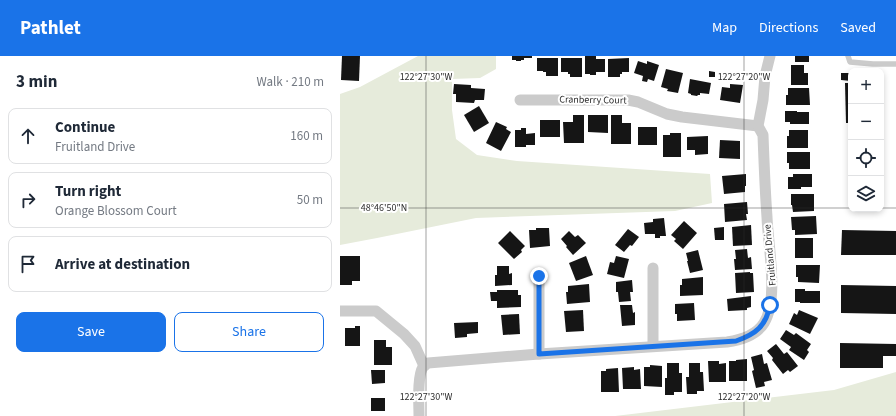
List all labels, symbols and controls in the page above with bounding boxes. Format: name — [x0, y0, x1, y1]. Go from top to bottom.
text: Pathlet — [20, 15, 81, 42]
text: Map — [712, 18, 737, 38]
text: Directions — [759, 18, 818, 38]
text: Saved — [840, 18, 876, 38]
map controls — [848, 68, 884, 212]
button: + — [848, 68, 884, 104]
text: 3 min — [16, 70, 57, 94]
text: 122°27'30"W — [400, 70, 452, 84]
text: 122°27'20"W — [718, 70, 770, 84]
text: Walk · 210 m — [256, 73, 324, 91]
street label: Cranberry Court — [559, 92, 627, 108]
button: − — [848, 104, 884, 140]
text: Continue — [55, 117, 115, 138]
icon: ahead — [17, 125, 39, 147]
text: 160 m — [290, 127, 323, 145]
text: Fruitland Drive — [55, 138, 135, 156]
button: locate — [848, 140, 884, 176]
button: layers — [848, 176, 884, 212]
text: Turn right — [55, 181, 121, 202]
icon: right — [17, 189, 39, 211]
text: 50 m — [297, 191, 323, 209]
text: 48°46'50"N — [361, 201, 407, 215]
text: Orange Blossom Court — [55, 202, 177, 220]
street label: Fruitland Drive — [760, 224, 780, 286]
icon: arrive — [17, 253, 39, 275]
text: Arrive at destination — [55, 254, 190, 275]
route end — [530, 267, 548, 285]
route start — [761, 296, 779, 314]
button: Save — [16, 312, 166, 352]
button: Share — [174, 312, 324, 352]
text: 122°27'30"W — [400, 390, 452, 404]
text: 122°27'20"W — [718, 390, 770, 404]

